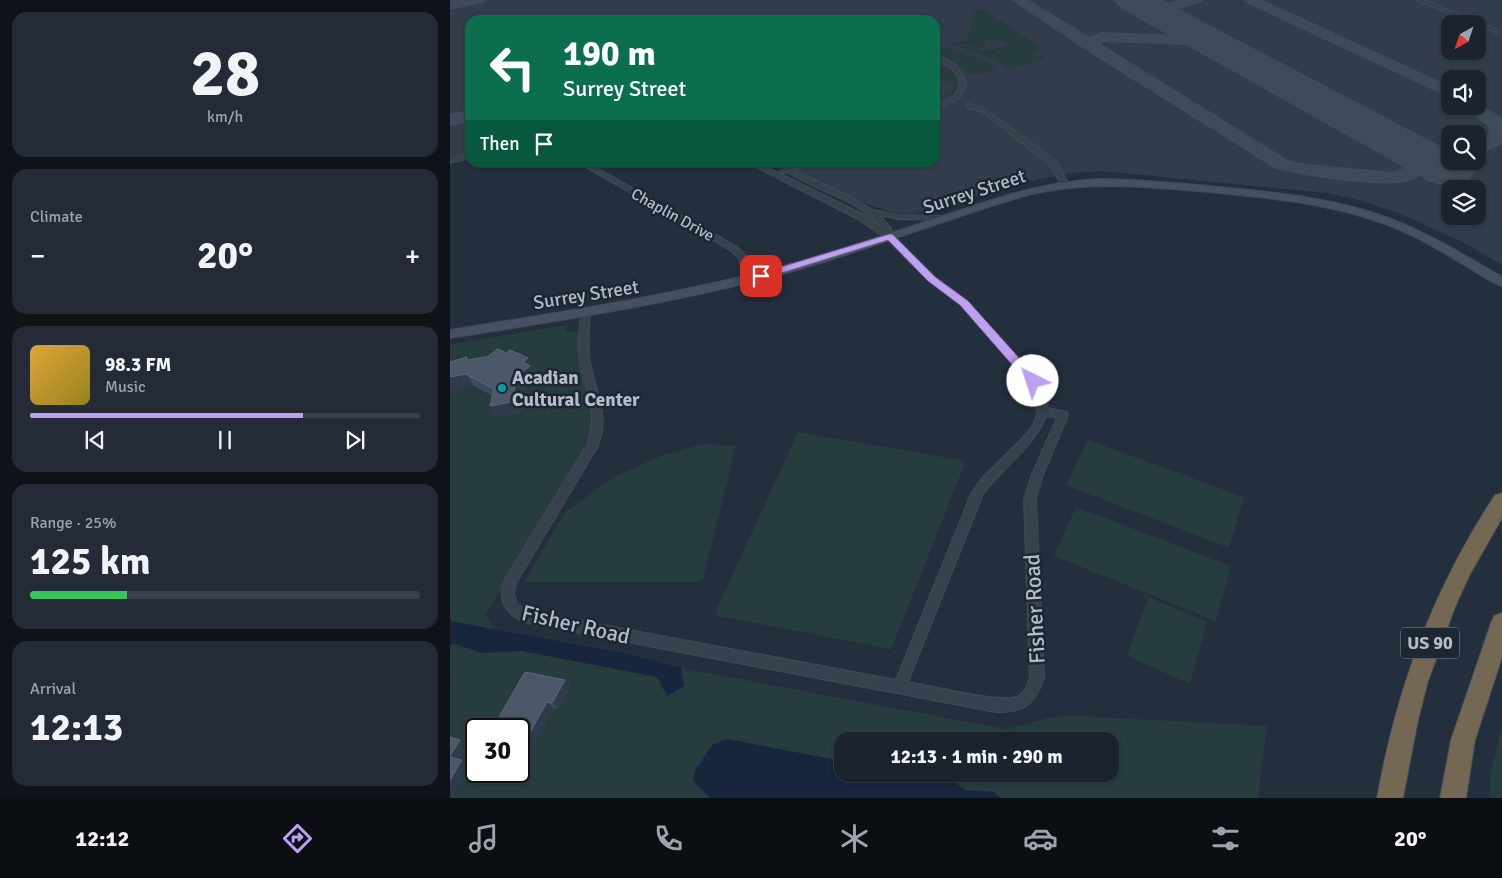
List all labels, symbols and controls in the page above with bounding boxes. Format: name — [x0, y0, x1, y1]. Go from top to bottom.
north arrow — [1441, 15, 1486, 60]
map controls — [1441, 15, 1486, 225]
text: 190 m — [563, 32, 656, 75]
text: 28 — [190, 34, 260, 114]
icon: left — [480, 35, 545, 100]
button: sound — [1441, 70, 1486, 115]
text: Surrey Street — [563, 75, 686, 102]
text: km/h — [207, 107, 243, 127]
button: search — [1441, 125, 1486, 170]
icon: arrive — [530, 130, 558, 158]
text: Then — [480, 132, 520, 156]
street label: Surrey Street — [920, 164, 1029, 220]
button: layers — [1441, 180, 1486, 225]
street label: Chaplin Drive — [627, 184, 718, 246]
text: Climate — [30, 207, 83, 227]
text: 20° — [197, 232, 253, 279]
text: − — [30, 239, 45, 273]
text: + — [405, 239, 420, 273]
pin — [740, 255, 782, 297]
icon: arrive — [747, 262, 775, 290]
street label: Surrey Street — [532, 275, 641, 315]
text: 98.3 FM — [105, 353, 171, 377]
position arrow — [1006, 354, 1058, 406]
place label: Acadian Cultural Center — [512, 366, 640, 412]
text: Music — [105, 377, 146, 397]
marker: Acadian Cultural Center — [496, 382, 508, 394]
icon: previous — [81, 426, 109, 454]
icon: pause — [211, 426, 239, 454]
icon: next — [341, 426, 369, 454]
text: Range · 25% — [30, 513, 116, 533]
text: 125 km — [30, 538, 151, 585]
street label: Fisher Road — [1018, 553, 1051, 665]
street label: Fisher Road — [519, 599, 633, 650]
road number: US 90 — [1401, 628, 1459, 658]
text: Arrival — [30, 679, 76, 699]
text: 12:13 — [30, 704, 123, 751]
speed limit sign: 30 — [465, 718, 530, 783]
text: 12:13 · 1 min · 290 m — [890, 745, 1063, 769]
icon: directions — [280, 821, 315, 856]
icon: music — [466, 821, 501, 856]
icon: phone — [651, 821, 686, 856]
icon: climate — [837, 821, 872, 856]
icon: car — [1023, 821, 1058, 856]
icon: filters — [1208, 821, 1243, 856]
text: 12:12 — [75, 825, 129, 852]
text: 20° — [1394, 825, 1427, 852]

